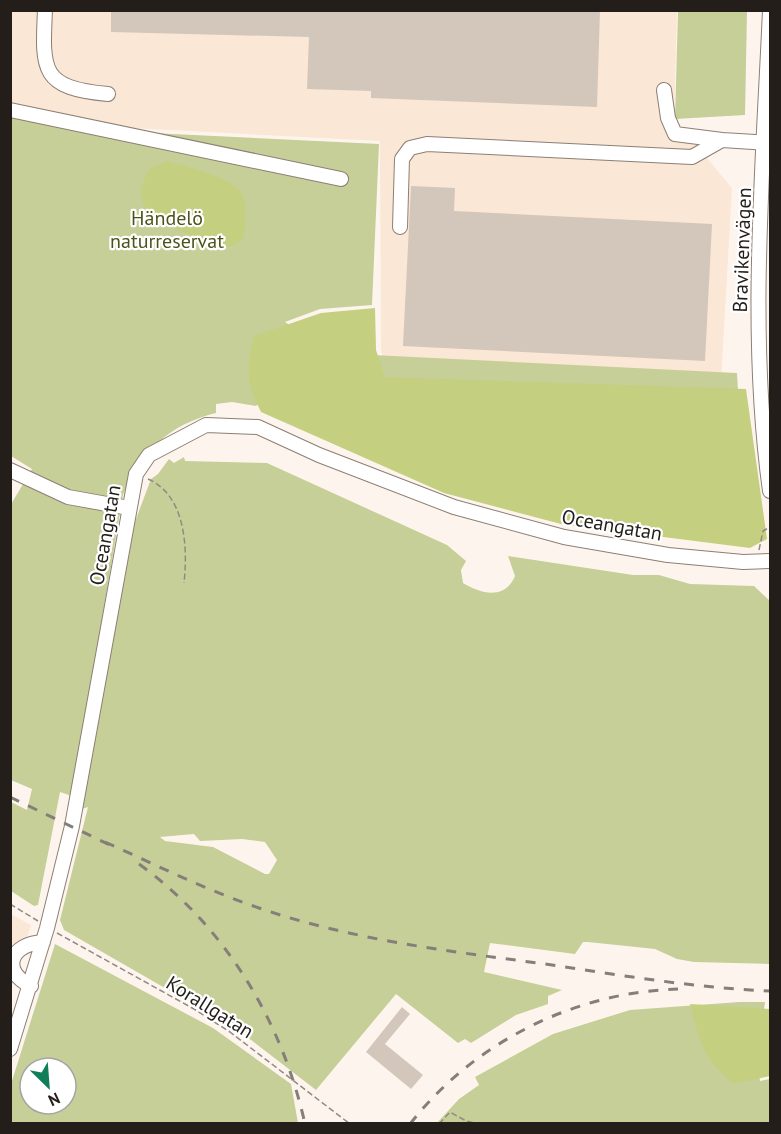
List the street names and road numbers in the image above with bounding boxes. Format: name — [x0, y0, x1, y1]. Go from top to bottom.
street label: Bravikenvägen — [727, 187, 757, 313]
street label: Oceangatan — [83, 483, 127, 587]
street label: Oceangatan — [560, 503, 664, 547]
street label: Korallgatan — [161, 970, 259, 1044]

